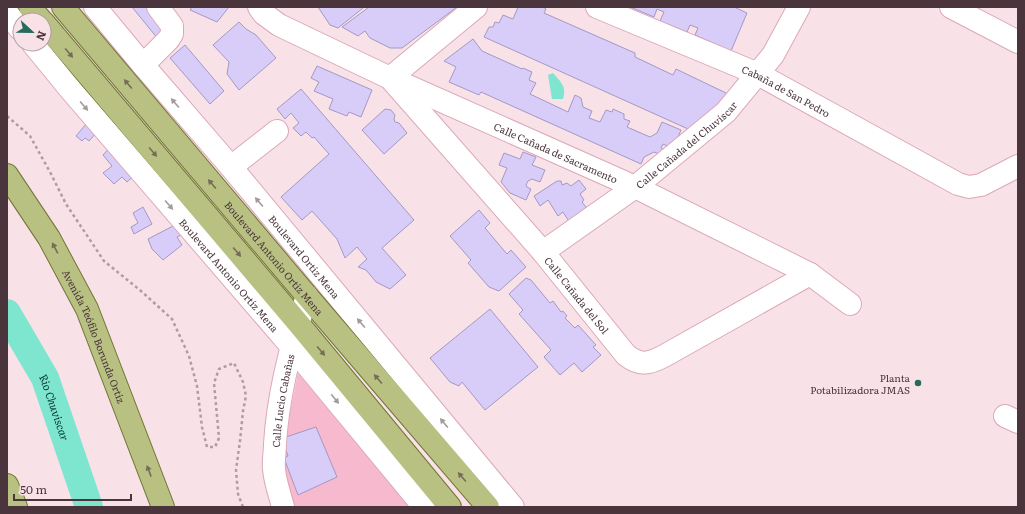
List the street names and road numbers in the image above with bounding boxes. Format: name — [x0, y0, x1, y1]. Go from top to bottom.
street label: Cabaña de San Pedro — [740, 61, 833, 120]
street label: Calle Cañada del Chuvíscar — [632, 97, 740, 191]
street label: Calle Cañada de Sacramento — [492, 118, 621, 186]
street label: Boulevard Antonio Ortiz Mena — [222, 197, 328, 318]
street label: Boulevard Ortiz Mena — [266, 211, 345, 302]
street label: Boulevard Antonio Ortíz Mena — [176, 215, 283, 335]
street label: Calle Cañada del Sol — [542, 253, 614, 337]
street label: Avenida Teófilo Borunda Ortíz — [59, 266, 130, 405]
street label: Calle Lucio Cabañas — [267, 352, 297, 447]

